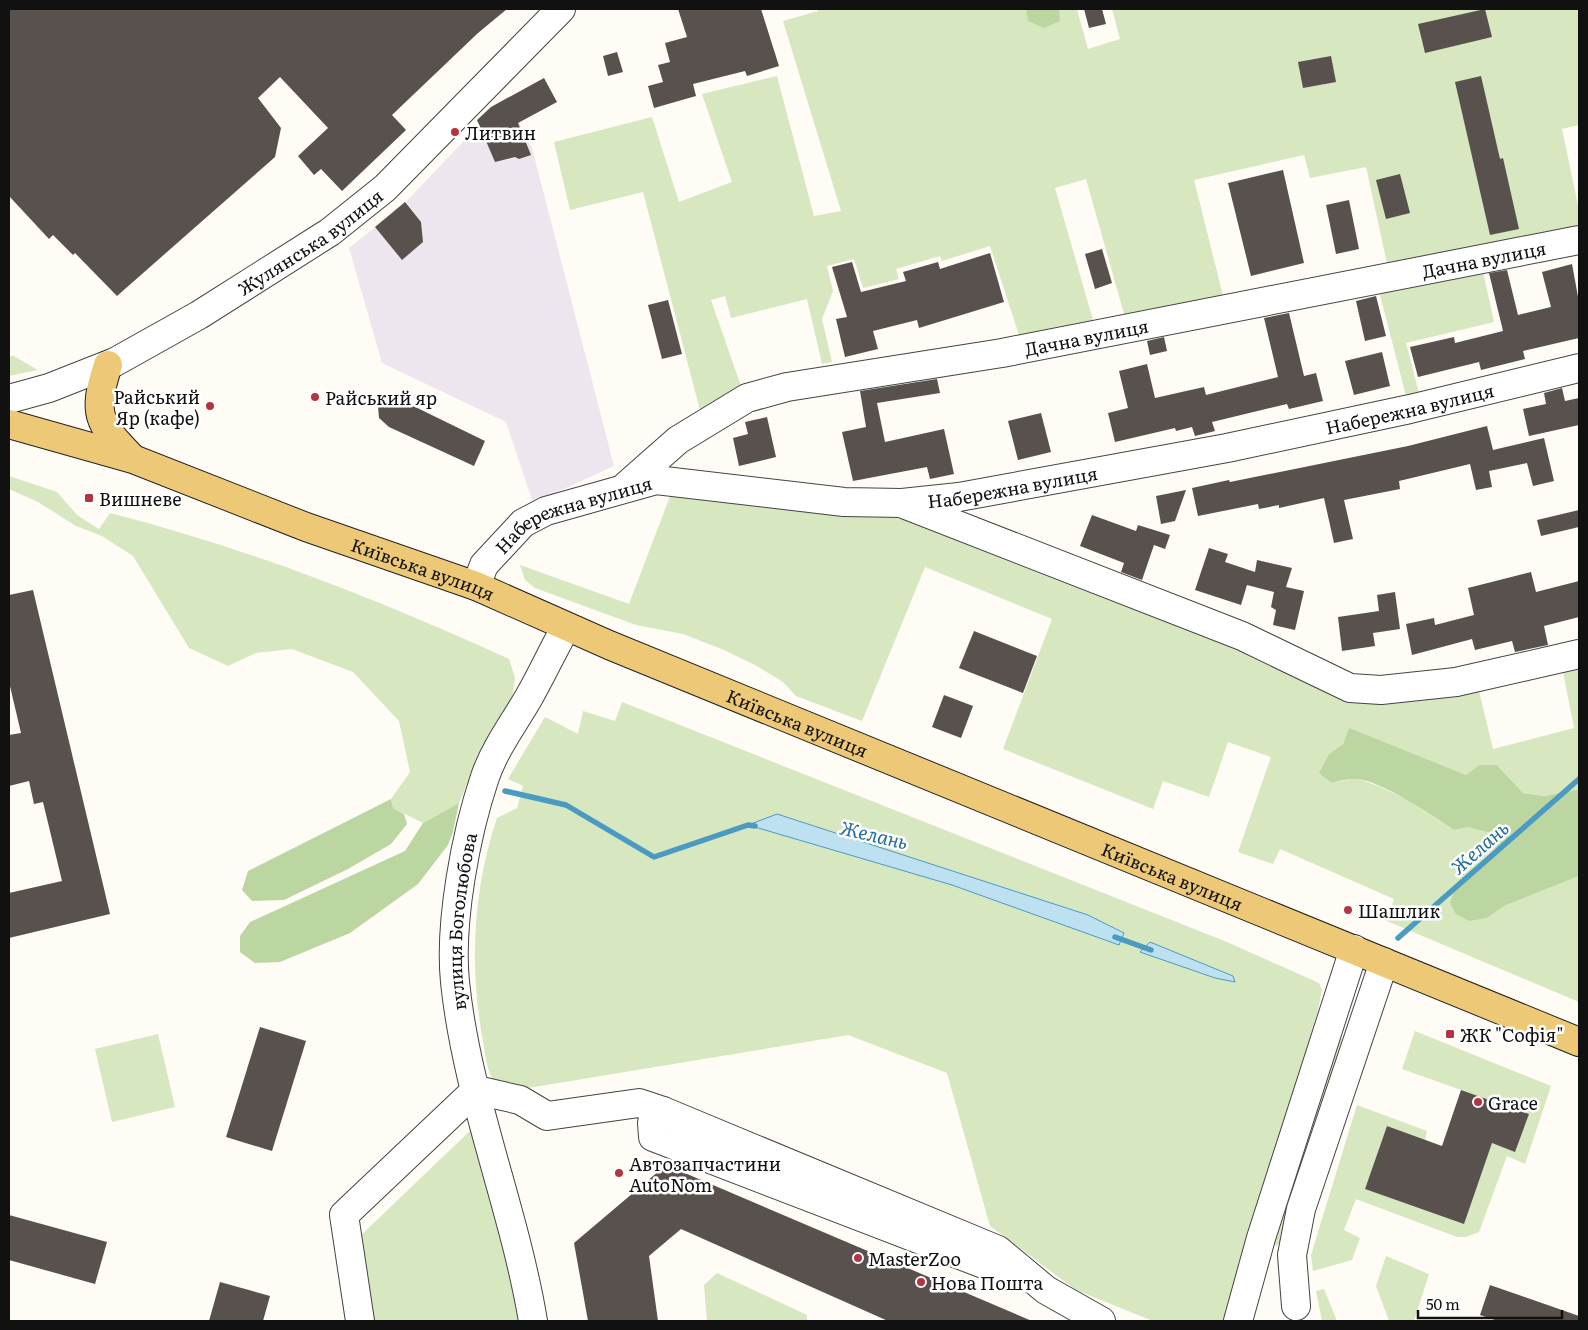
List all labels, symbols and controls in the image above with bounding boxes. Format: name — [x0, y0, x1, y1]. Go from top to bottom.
place label: Литвин — [465, 119, 536, 146]
marker: Литвин — [449, 126, 461, 138]
street label: Жулянська вулиця — [232, 182, 388, 301]
street label: Дачна вулиця — [1420, 233, 1548, 284]
street label: Дачна вулиця — [1022, 311, 1151, 362]
street label: Набережна вулиця — [1323, 376, 1497, 440]
place label: Райський Яр (кафе) — [114, 383, 200, 431]
place label: Райський яр — [325, 384, 437, 411]
marker: Райський яр — [309, 391, 321, 403]
marker: Райський Яр (кафе) — [204, 400, 216, 412]
street label: Набережна вулиця — [926, 458, 1100, 514]
street label: Набережна вулиця — [488, 468, 655, 559]
place label: Вишневе — [99, 485, 182, 512]
marker: Вишневе — [83, 492, 95, 504]
street label: Київська вулиця — [348, 530, 499, 606]
street label: Київська вулиця — [723, 681, 872, 763]
water label: Желань — [837, 813, 911, 855]
water label: Желань — [1444, 814, 1514, 880]
street label: вулиця Боголюбова — [440, 829, 483, 1013]
street label: Київська вулиця — [1098, 835, 1247, 917]
place label: Шашлик — [1358, 897, 1440, 924]
marker: Шашлик — [1342, 904, 1354, 916]
place label: ЖК "Софія" — [1460, 1021, 1563, 1048]
marker: ЖК "Софія" — [1444, 1028, 1456, 1040]
place label: Grace — [1488, 1089, 1538, 1116]
marker: Grace — [1472, 1096, 1484, 1108]
place label: Автозапчастини AutoNom — [629, 1150, 781, 1198]
marker: Автозапчастини AutoNom — [613, 1167, 625, 1179]
place label: MasterZoo — [868, 1245, 961, 1272]
marker: MasterZoo — [852, 1252, 864, 1264]
place label: Нова Пошта — [931, 1269, 1044, 1296]
marker: Нова Пошта — [915, 1276, 927, 1288]
scale bar — [1418, 1288, 1562, 1320]
text: 50 m — [1426, 1292, 1460, 1315]

